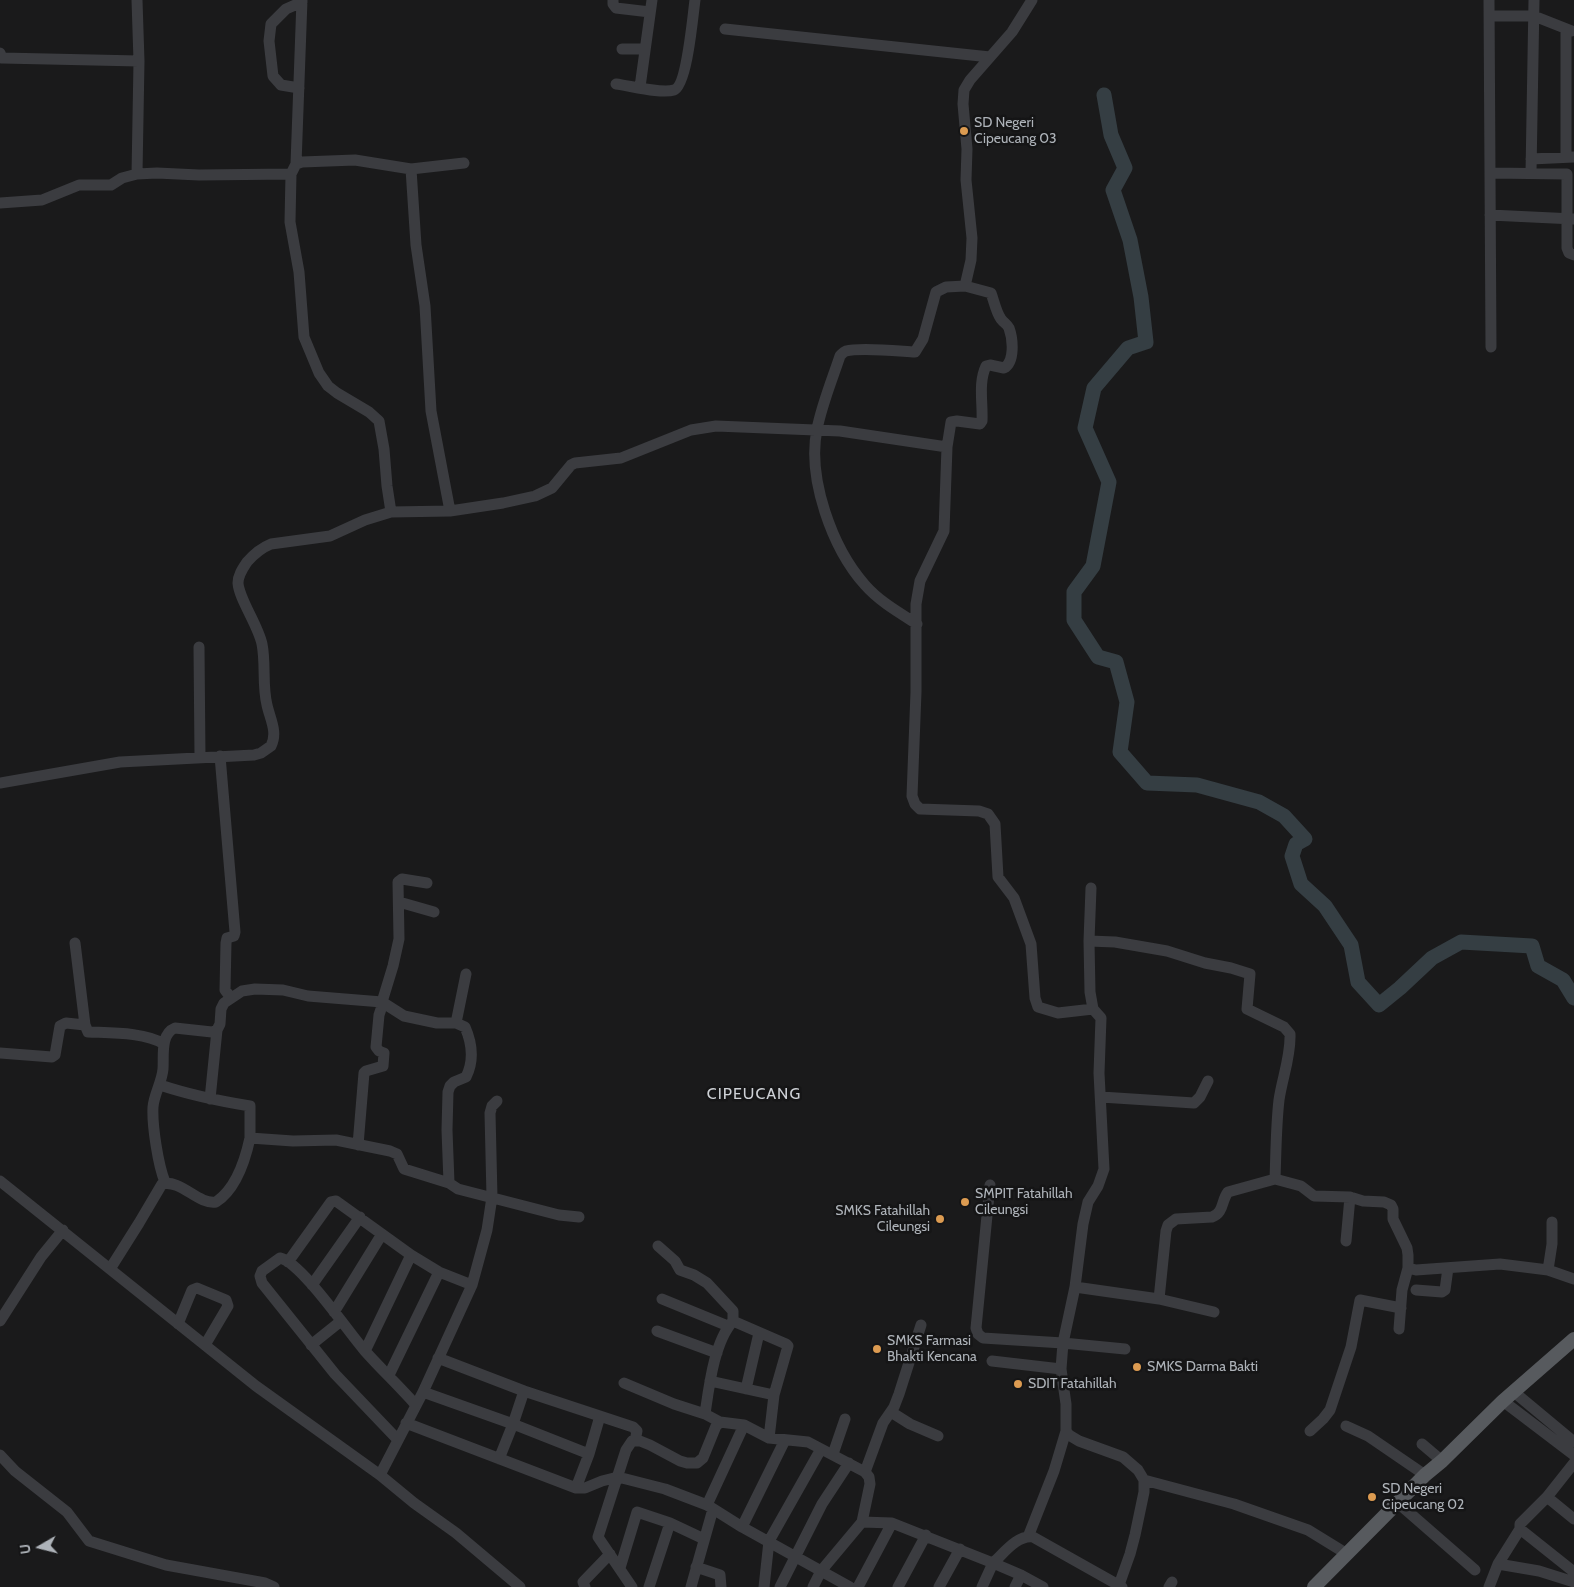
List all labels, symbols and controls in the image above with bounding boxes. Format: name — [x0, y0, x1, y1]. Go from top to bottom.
place label: SD Negeri Cipeucang 03 — [974, 115, 1057, 148]
marker: SD Negeri Cipeucang 03 — [958, 125, 970, 137]
district label: CIPEUCANG — [706, 1084, 802, 1104]
place label: SMPIT Fatahillah Cileungsi — [975, 1186, 1073, 1218]
marker: SMPIT Fatahillah Cileungsi — [959, 1196, 971, 1208]
place label: SMKS Fatahillah Cileungsi — [835, 1203, 930, 1236]
marker: SMKS Fatahillah Cileungsi — [934, 1213, 946, 1225]
place label: SMKS Farmasi Bhakti Kencana — [887, 1333, 977, 1365]
marker: SMKS Farmasi Bhakti Kencana — [871, 1343, 883, 1355]
place label: SMKS Darma Bakti — [1147, 1359, 1258, 1375]
marker: SMKS Darma Bakti — [1131, 1361, 1143, 1373]
place label: SDIT Fatahillah — [1028, 1376, 1117, 1392]
marker: SDIT Fatahillah — [1012, 1378, 1024, 1390]
place label: SD Negeri Cipeucang 02 — [1382, 1481, 1464, 1514]
marker: SD Negeri Cipeucang 02 — [1366, 1491, 1378, 1503]
north arrow — [15, 1522, 65, 1572]
text: U — [16, 1543, 35, 1555]

